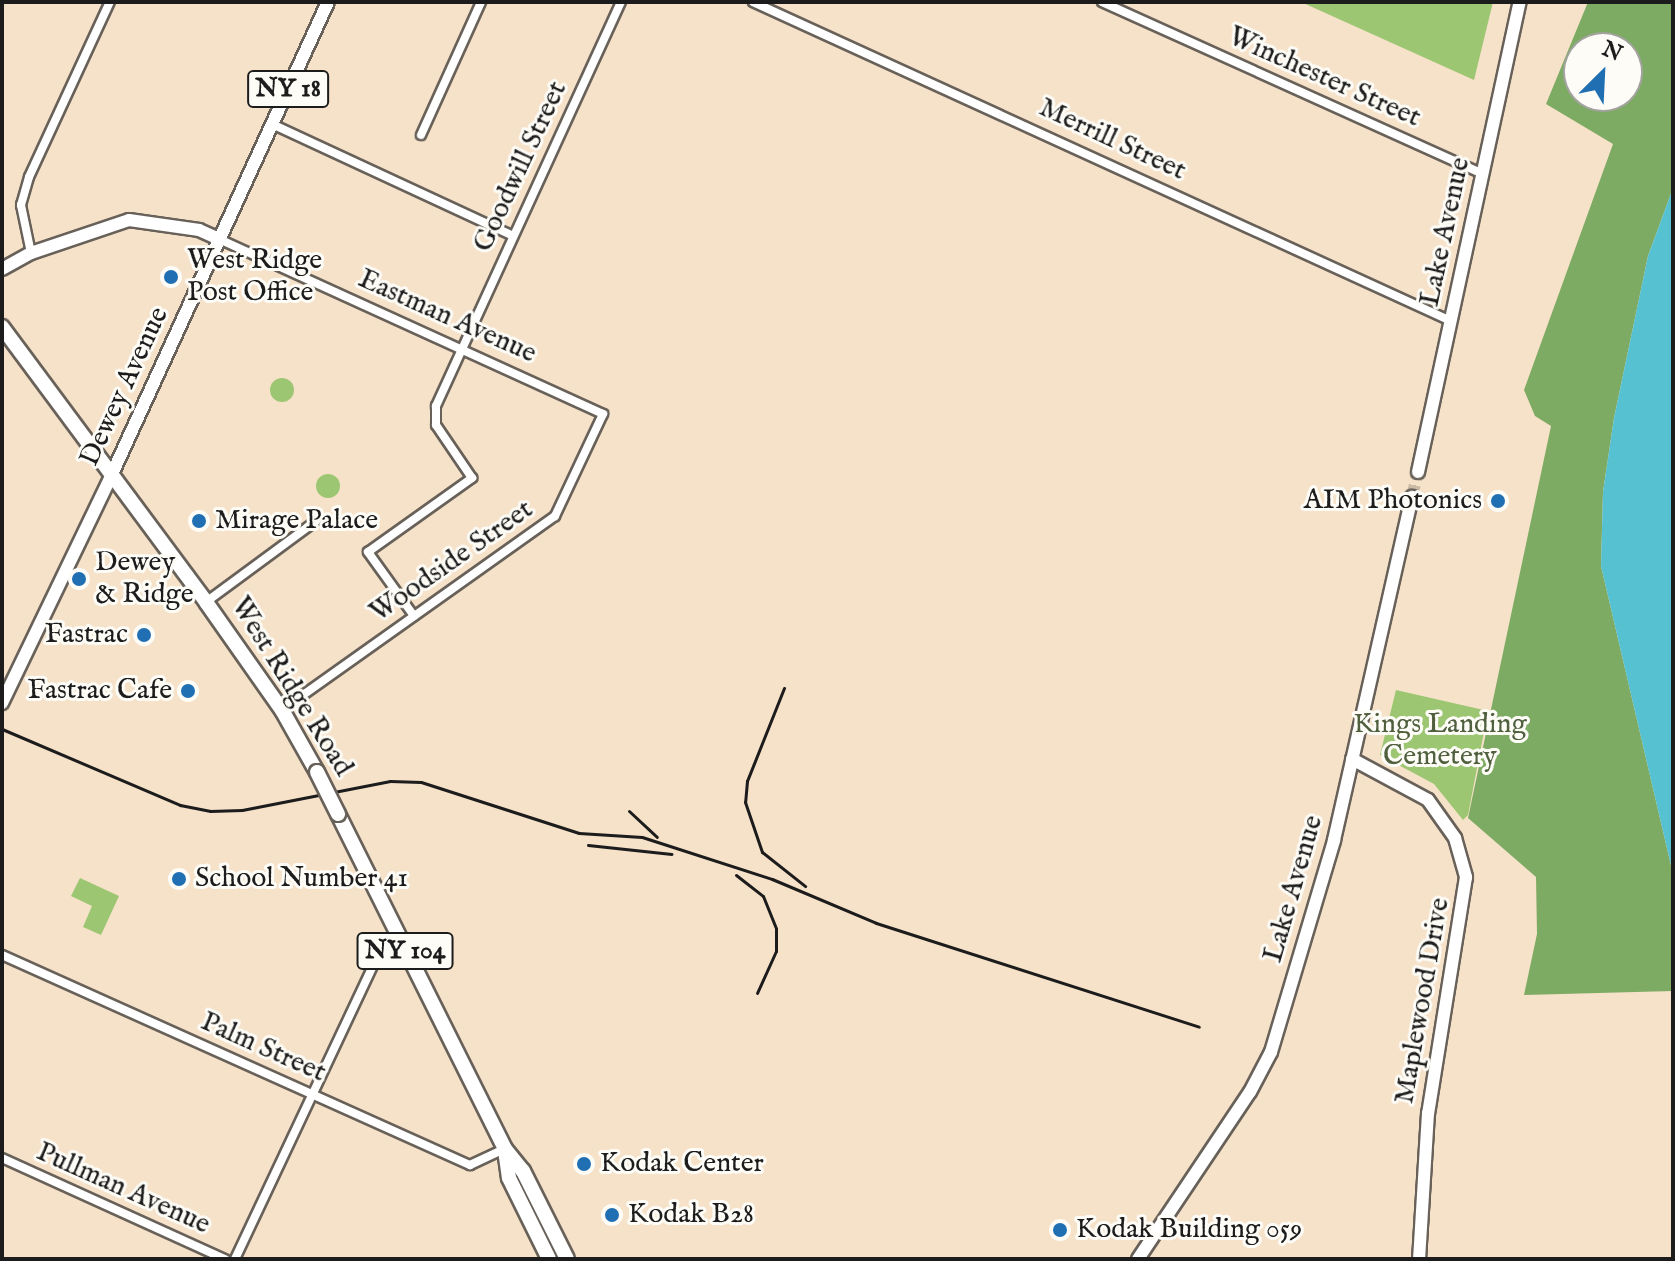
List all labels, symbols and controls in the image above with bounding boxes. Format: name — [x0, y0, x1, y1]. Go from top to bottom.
street label: Winchester Street — [1223, 21, 1425, 135]
north arrow — [1563, 32, 1643, 112]
text: N — [1598, 35, 1626, 69]
road number: NY 18 — [246, 67, 330, 111]
street label: Goodwill Street — [467, 77, 575, 257]
street label: Merrill Street — [1033, 91, 1191, 189]
street label: Lake Avenue — [1414, 155, 1478, 309]
place label: West Ridge Post Office — [187, 244, 322, 310]
street label: Eastman Avenue — [353, 263, 541, 371]
marker: West Ridge Post Office — [162, 268, 180, 286]
street label: Dewey Avenue — [73, 302, 177, 472]
place label: AIM Photonics — [1304, 484, 1482, 518]
marker: AIM Photonics — [1489, 492, 1507, 510]
street label: Woodside Street — [364, 493, 540, 631]
place label: Mirage Palace — [215, 504, 378, 538]
marker: Mirage Palace — [190, 512, 208, 530]
place label: Dewey & Ridge — [95, 546, 194, 612]
marker: Dewey & Ridge — [70, 570, 88, 588]
street label: West Ridge Road — [223, 591, 359, 783]
place label: Fastrac — [45, 618, 128, 652]
marker: Fastrac — [135, 626, 153, 644]
place label: Fastrac Cafe — [28, 674, 172, 708]
marker: Fastrac Cafe — [179, 682, 197, 700]
park label: Kings Landing Cemetery — [1353, 708, 1527, 774]
street label: Lake Avenue — [1257, 812, 1331, 966]
place label: School Number 41 — [195, 862, 408, 896]
marker: School Number 41 — [170, 870, 188, 888]
street label: Maplewood Drive — [1388, 895, 1458, 1107]
road number: NY 104 — [355, 929, 455, 973]
street label: Palm Street — [195, 1006, 331, 1090]
street label: Pullman Avenue — [31, 1136, 215, 1242]
place label: Kodak Center — [600, 1147, 764, 1181]
marker: Kodak Center — [575, 1155, 593, 1173]
place label: Kodak B28 — [628, 1198, 754, 1232]
marker: Kodak B28 — [603, 1206, 621, 1224]
place label: Kodak Building 059 — [1076, 1213, 1302, 1247]
marker: Kodak Building 059 — [1051, 1221, 1069, 1239]

